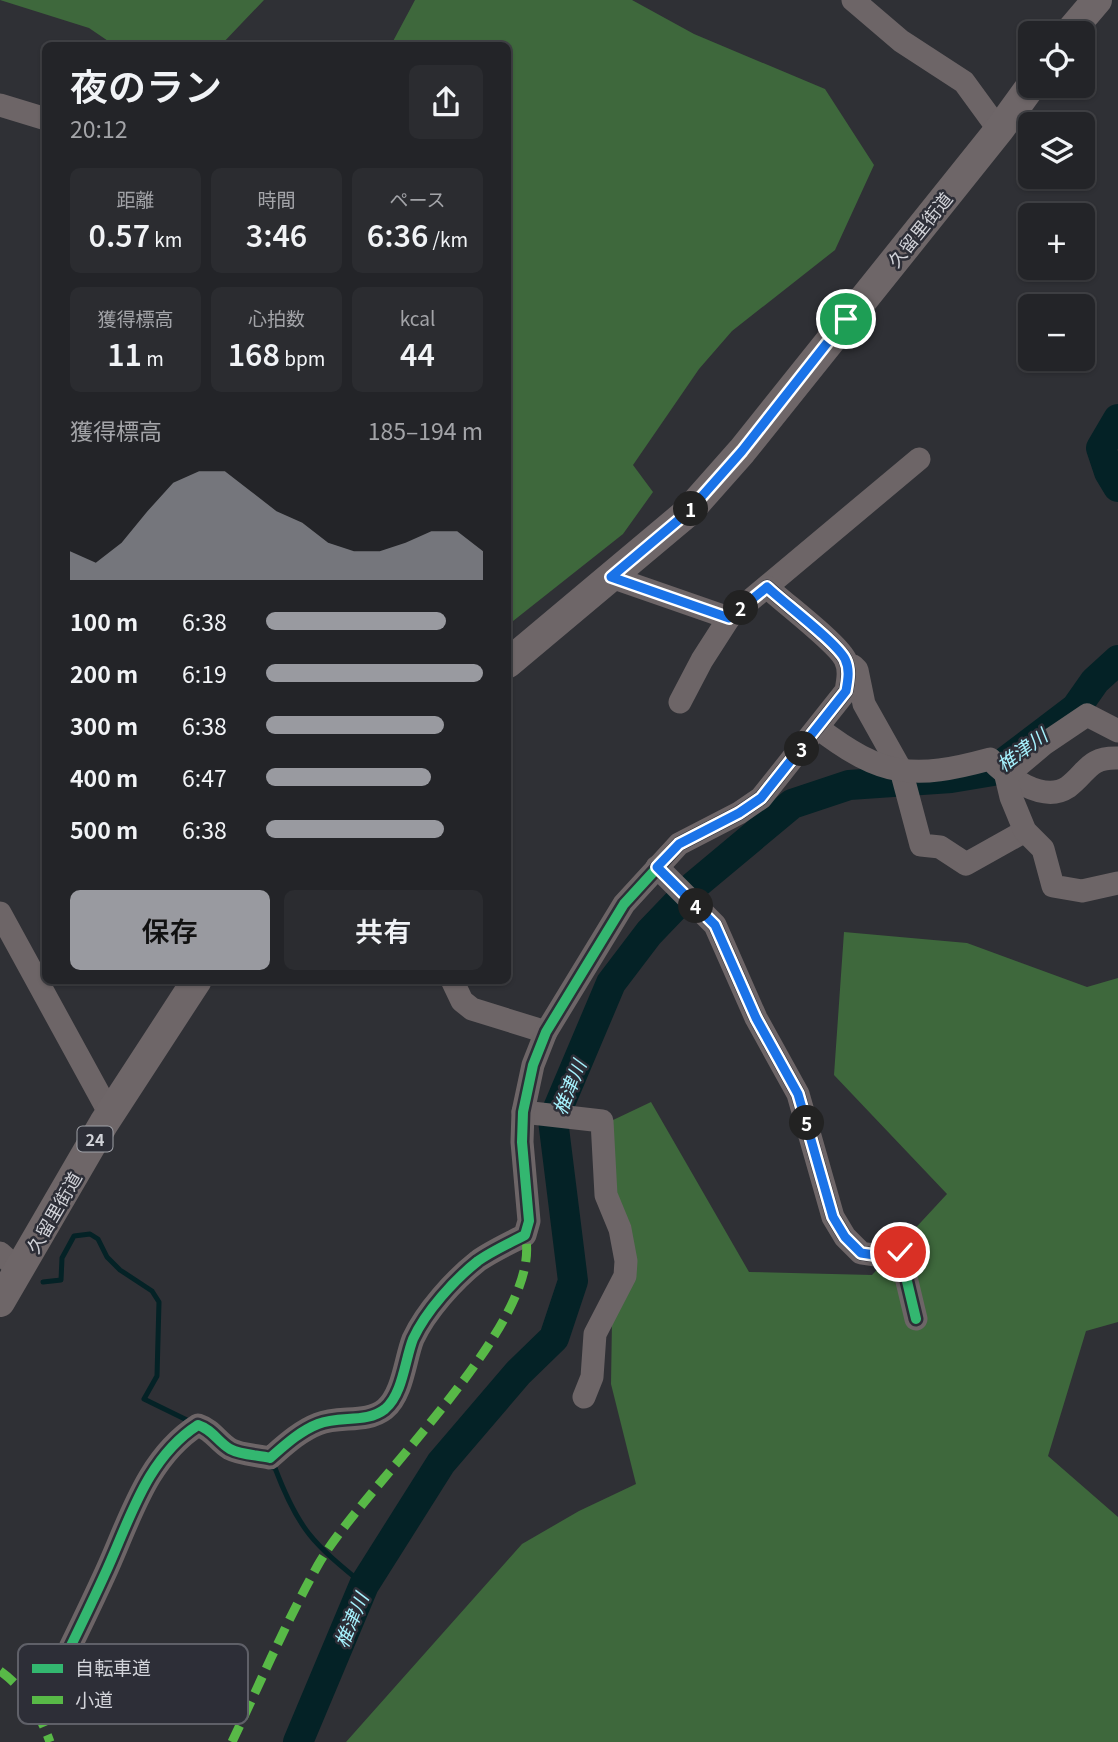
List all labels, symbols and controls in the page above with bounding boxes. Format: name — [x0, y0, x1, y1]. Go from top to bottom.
map controls — [1018, 21, 1095, 371]
button: locate — [1018, 21, 1095, 98]
text: 夜のラン — [70, 57, 222, 112]
button: share — [409, 65, 483, 139]
text: 20:12 — [70, 111, 127, 145]
button: layers — [1018, 112, 1095, 189]
text: 距離 — [116, 185, 155, 212]
text: 時間 — [257, 185, 296, 212]
text: ペース — [389, 185, 446, 212]
street label: 久留里街道 — [881, 186, 957, 272]
button: + — [1018, 203, 1095, 280]
text: 0.57 — [89, 212, 150, 256]
text: 3:46 — [246, 212, 307, 256]
text: 6:36 — [367, 212, 428, 256]
text: km — [150, 225, 182, 252]
text: /km — [428, 225, 468, 252]
pin — [816, 289, 876, 349]
button: − — [1018, 294, 1095, 371]
icon: arrive — [827, 300, 865, 338]
text: 獲得標高 — [97, 304, 174, 331]
text: 心拍数 — [248, 304, 305, 331]
text: kcal — [400, 304, 435, 331]
text: 11 — [107, 331, 142, 375]
text: 168 — [228, 331, 280, 375]
text: 44 — [400, 331, 435, 375]
text: m — [142, 344, 164, 371]
text: bpm — [280, 344, 325, 371]
text: 獲得標高 — [70, 413, 162, 447]
text: 185–194 m — [368, 413, 483, 447]
pin: 1 — [674, 491, 708, 526]
text: 1 — [685, 495, 696, 522]
pin: 2 — [724, 590, 758, 626]
text: 2 — [735, 594, 746, 621]
text: 100 m — [70, 604, 138, 638]
text: 6:38 — [182, 604, 227, 638]
text: 200 m — [70, 656, 138, 690]
text: 6:19 — [182, 656, 227, 690]
text: 300 m — [70, 708, 138, 742]
text: 6:38 — [182, 708, 227, 742]
water label: 椎津川 — [990, 720, 1054, 777]
pin: 3 — [784, 732, 820, 766]
text: 3 — [796, 735, 807, 762]
text: 400 m — [70, 760, 138, 794]
text: 6:47 — [182, 760, 227, 794]
text: 500 m — [70, 812, 138, 846]
text: 6:38 — [182, 812, 227, 846]
pin: 4 — [678, 888, 714, 923]
button: 保存 — [70, 890, 270, 970]
button: 共有 — [284, 890, 483, 970]
text: 4 — [690, 892, 701, 919]
water label: 椎津川 — [545, 1054, 592, 1118]
pin: 5 — [790, 1106, 824, 1140]
text: 5 — [801, 1109, 812, 1136]
road number: 24 — [78, 1126, 112, 1152]
street label: 久留里街道 — [19, 1167, 87, 1257]
pin — [870, 1222, 930, 1282]
icon: check — [881, 1233, 919, 1271]
water label: 椎津川 — [326, 1587, 374, 1652]
legend — [18, 1644, 248, 1724]
text: 自転車道 — [75, 1653, 151, 1680]
text: 小道 — [75, 1685, 113, 1712]

